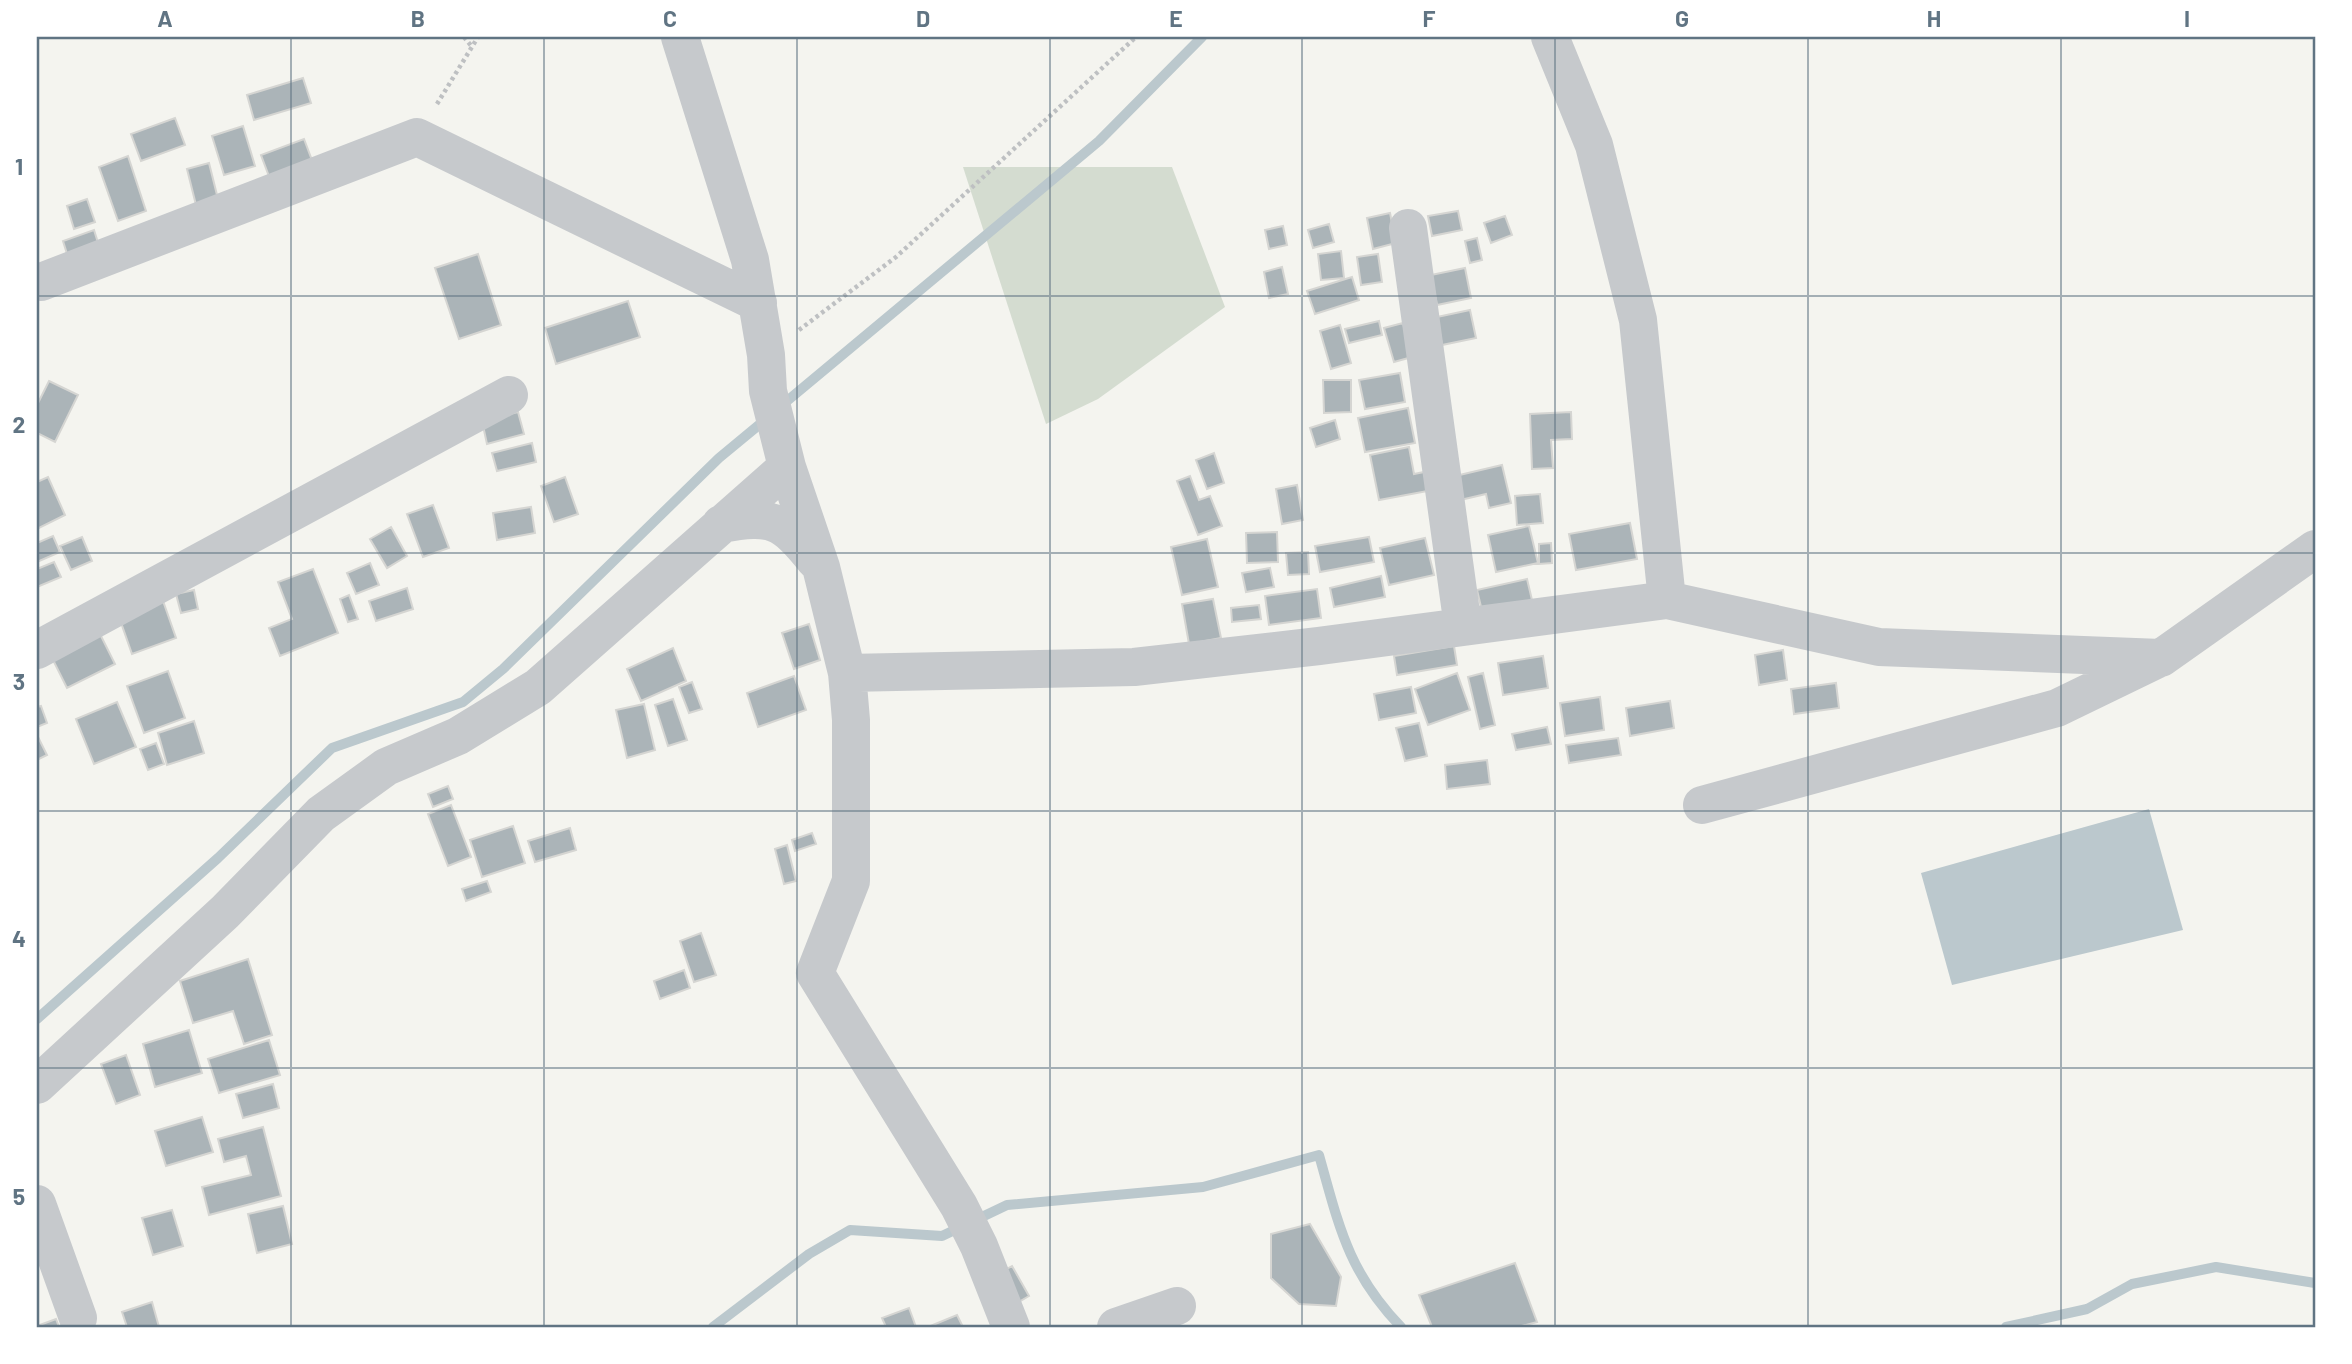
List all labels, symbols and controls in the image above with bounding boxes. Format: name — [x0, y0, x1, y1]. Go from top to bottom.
text: A — [157, 4, 173, 32]
text: B — [411, 4, 425, 32]
text: C — [663, 4, 677, 32]
text: D — [916, 4, 930, 32]
text: E — [1169, 4, 1183, 32]
text: F — [1423, 4, 1436, 32]
text: G — [1675, 4, 1689, 32]
text: H — [1927, 4, 1941, 32]
text: I — [2184, 4, 2190, 32]
text: 1 — [15, 152, 23, 180]
text: 2 — [13, 410, 25, 438]
text: 3 — [13, 667, 25, 695]
text: 4 — [12, 924, 26, 952]
text: 5 — [13, 1182, 25, 1210]

